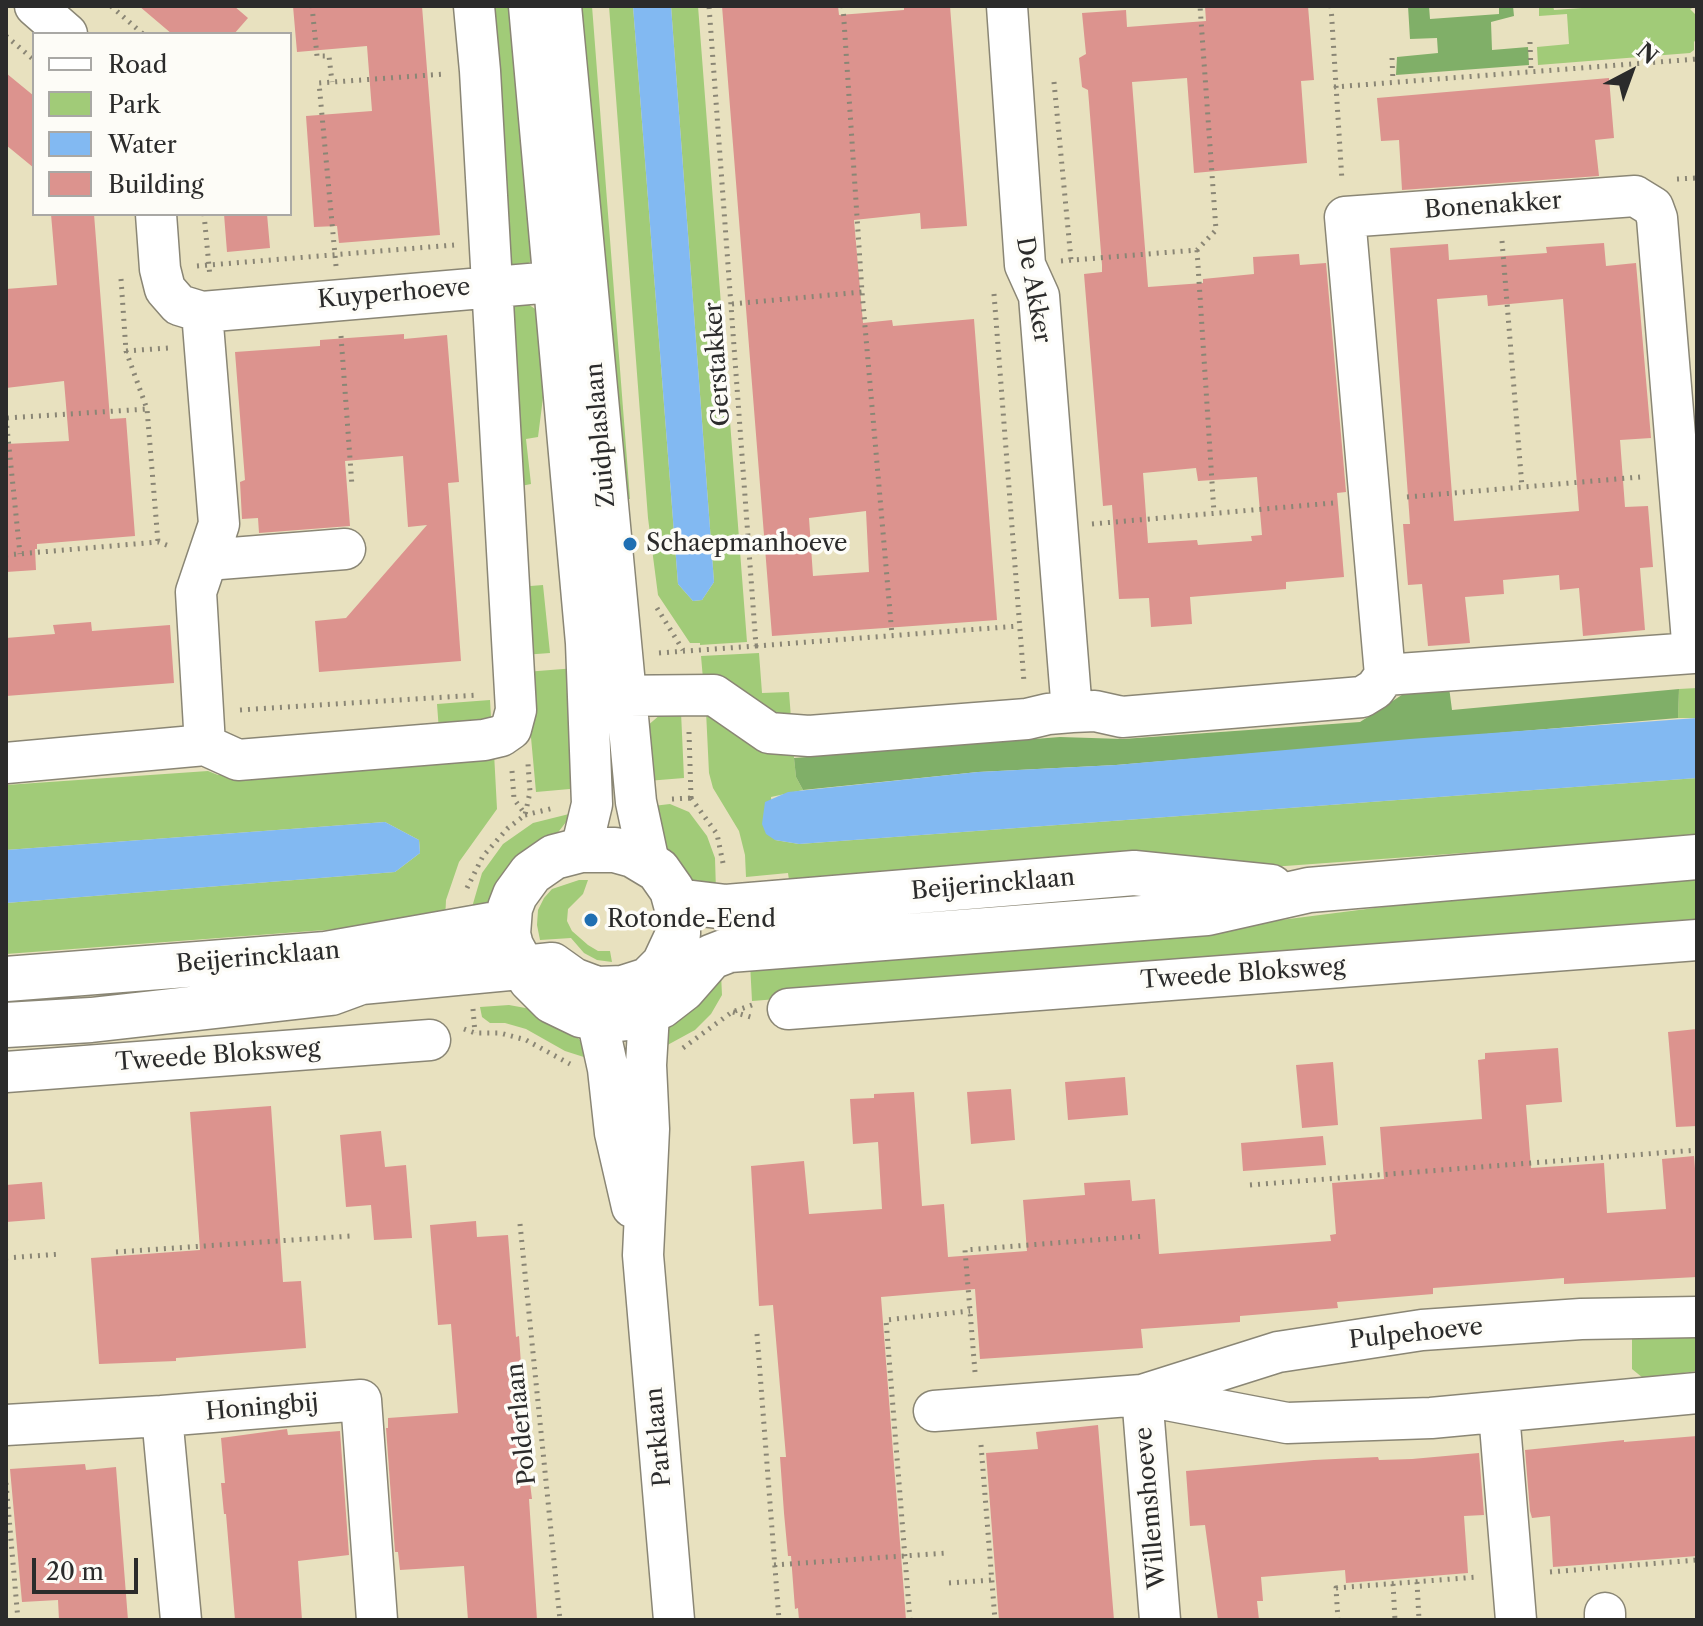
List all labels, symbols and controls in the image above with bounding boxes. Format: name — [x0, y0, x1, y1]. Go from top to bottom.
legend — [32, 32, 292, 216]
north arrow — [1591, 32, 1671, 112]
text: N — [1631, 37, 1663, 70]
text: Road — [108, 50, 167, 79]
text: Park — [108, 90, 160, 119]
text: Water — [108, 130, 177, 159]
text: Building — [108, 170, 204, 199]
street label: Bonenakker — [1423, 187, 1563, 225]
street label: De Akker — [1009, 235, 1057, 345]
street label: Kuyperhoeve — [316, 273, 472, 315]
street label: Gerstakker — [699, 301, 737, 427]
street label: Zuidplaslaan — [580, 361, 622, 509]
place label: Schaepmanhoeve — [646, 530, 847, 558]
marker: Schaepmanhoeve — [621, 535, 639, 553]
street label: Beijerincklaan — [910, 864, 1076, 906]
place label: Rotonde-Eend — [607, 906, 776, 934]
marker: Rotonde-Eend — [582, 911, 600, 929]
street label: Beijerincklaan — [175, 937, 341, 979]
street label: Tweede Bloksweg — [1139, 952, 1347, 996]
street label: Tweede Bloksweg — [114, 1034, 322, 1078]
street label: Pulpehoeve — [1348, 1313, 1484, 1355]
street label: Polderlaan — [501, 1361, 543, 1487]
street label: Parklaan — [640, 1386, 678, 1488]
street label: Honingbij — [204, 1389, 320, 1427]
street label: Willemshoeve — [1130, 1426, 1172, 1590]
scale bar — [36, 1542, 142, 1592]
text: 20 m — [46, 1557, 104, 1586]

